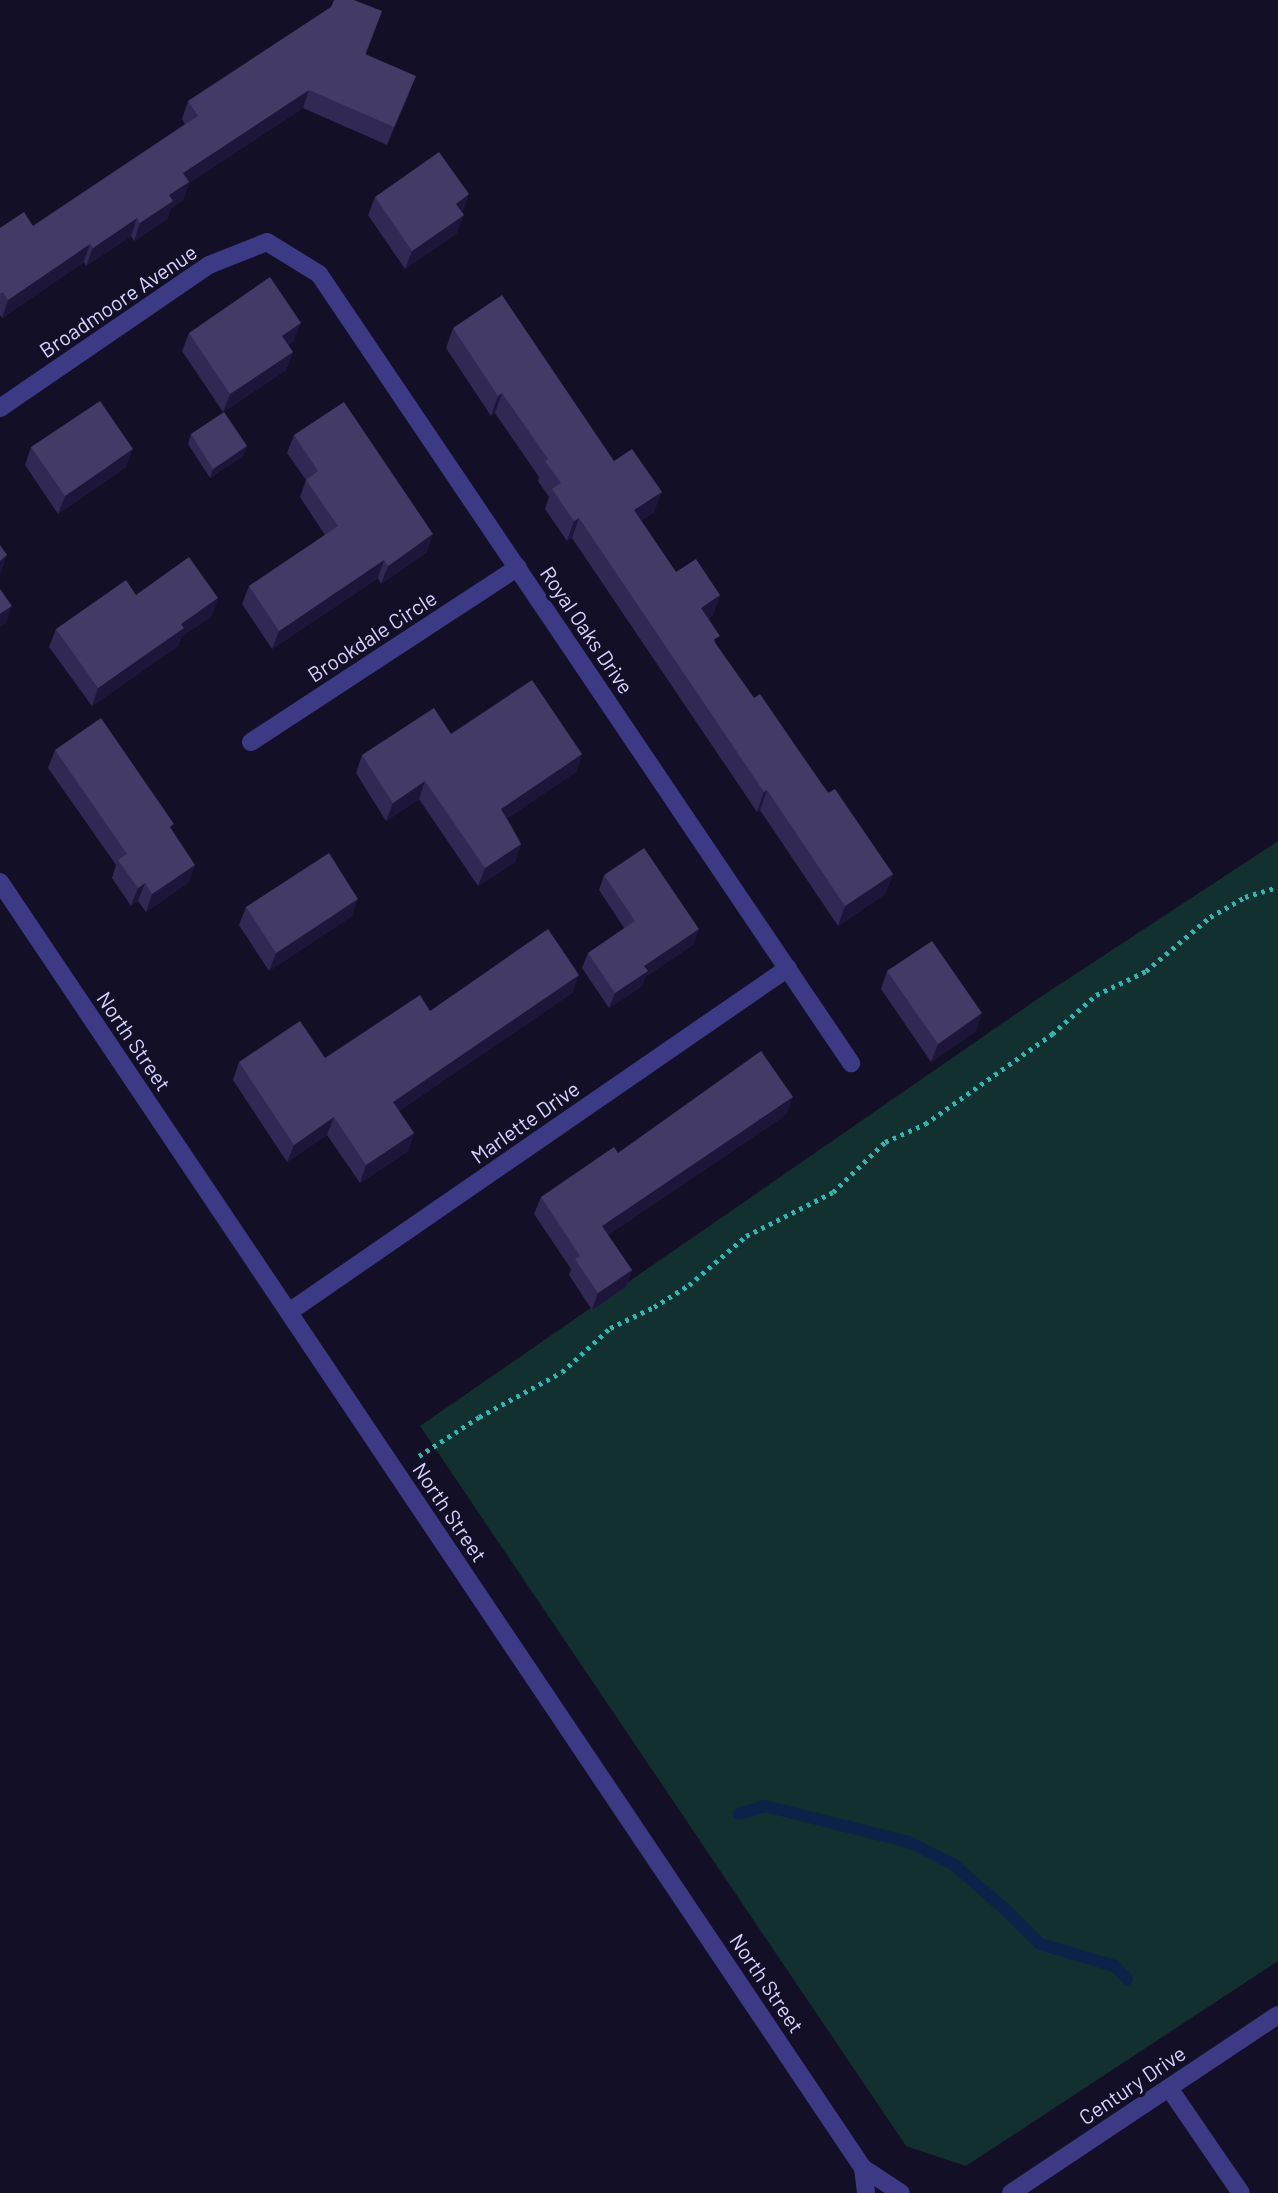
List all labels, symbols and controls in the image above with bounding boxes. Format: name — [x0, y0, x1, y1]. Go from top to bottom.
street label: Broadmoore Avenue — [35, 239, 201, 363]
street label: Royal Oaks Drive — [535, 562, 639, 698]
street label: Brookdale Circle — [303, 585, 441, 687]
street label: North Street — [92, 987, 176, 1095]
street label: Marlette Drive — [466, 1075, 584, 1169]
street label: North Street — [408, 1458, 492, 1566]
street label: North Street — [725, 1929, 809, 2037]
street label: Century Drive — [1074, 2040, 1190, 2130]

